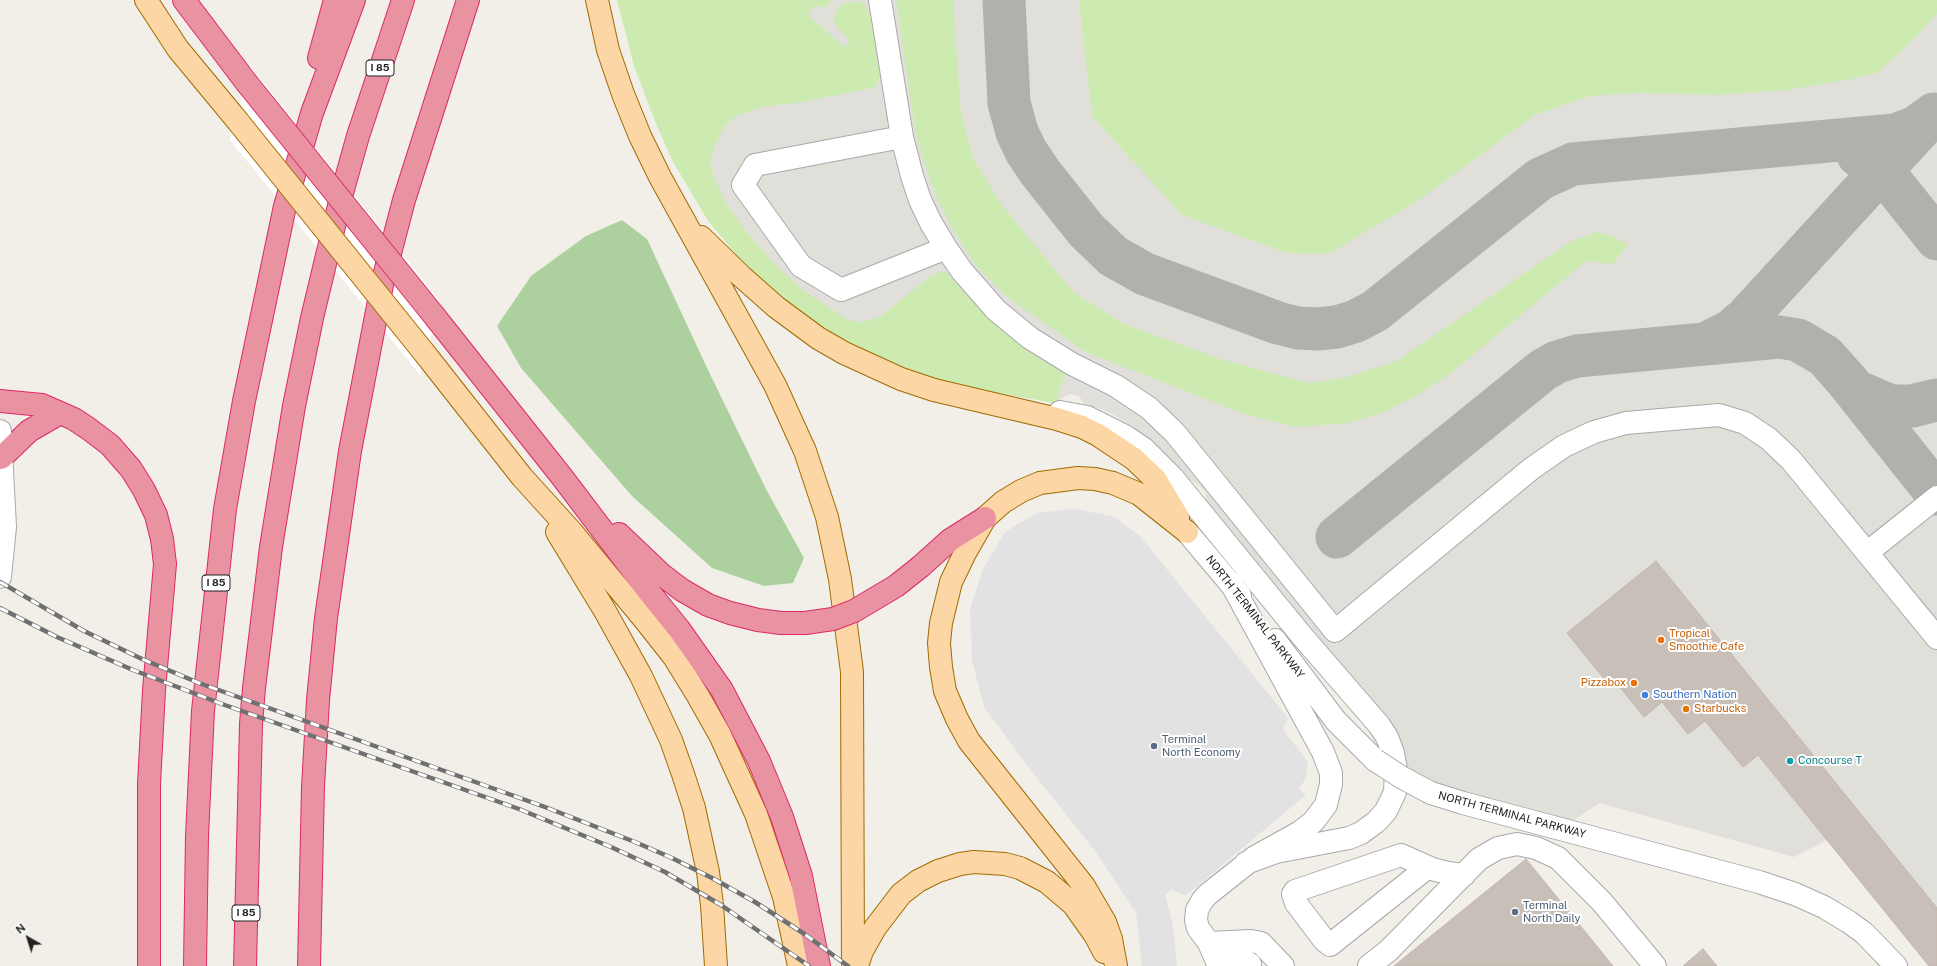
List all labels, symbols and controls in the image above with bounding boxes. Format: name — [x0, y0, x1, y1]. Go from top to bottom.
road number: I 85 — [366, 60, 394, 76]
street label: NORTH TERMINAL PARKWAY — [1203, 553, 1307, 681]
road number: I 85 — [202, 575, 230, 591]
place label: Tropical Smoothie Cafe — [1669, 627, 1744, 653]
marker: Tropical Smoothie Cafe — [1656, 635, 1666, 645]
place label: Pizzabox — [1581, 676, 1626, 690]
marker: Pizzabox — [1629, 678, 1639, 688]
place label: Southern Nation — [1653, 688, 1737, 702]
marker: Southern Nation — [1640, 690, 1650, 700]
place label: Starbucks — [1694, 702, 1746, 716]
marker: Starbucks — [1681, 704, 1691, 714]
place label: Terminal North Economy — [1162, 733, 1241, 759]
marker: Terminal North Economy — [1149, 741, 1159, 751]
place label: Concourse T — [1798, 754, 1862, 768]
marker: Concourse T — [1785, 756, 1795, 766]
street label: NORTH TERMINAL PARKWAY — [1437, 789, 1587, 841]
place label: Terminal North Daily — [1523, 899, 1580, 925]
road number: I 85 — [232, 905, 260, 921]
marker: Terminal North Daily — [1510, 907, 1520, 917]
north arrow — [8, 918, 48, 958]
text: N — [13, 921, 28, 936]

